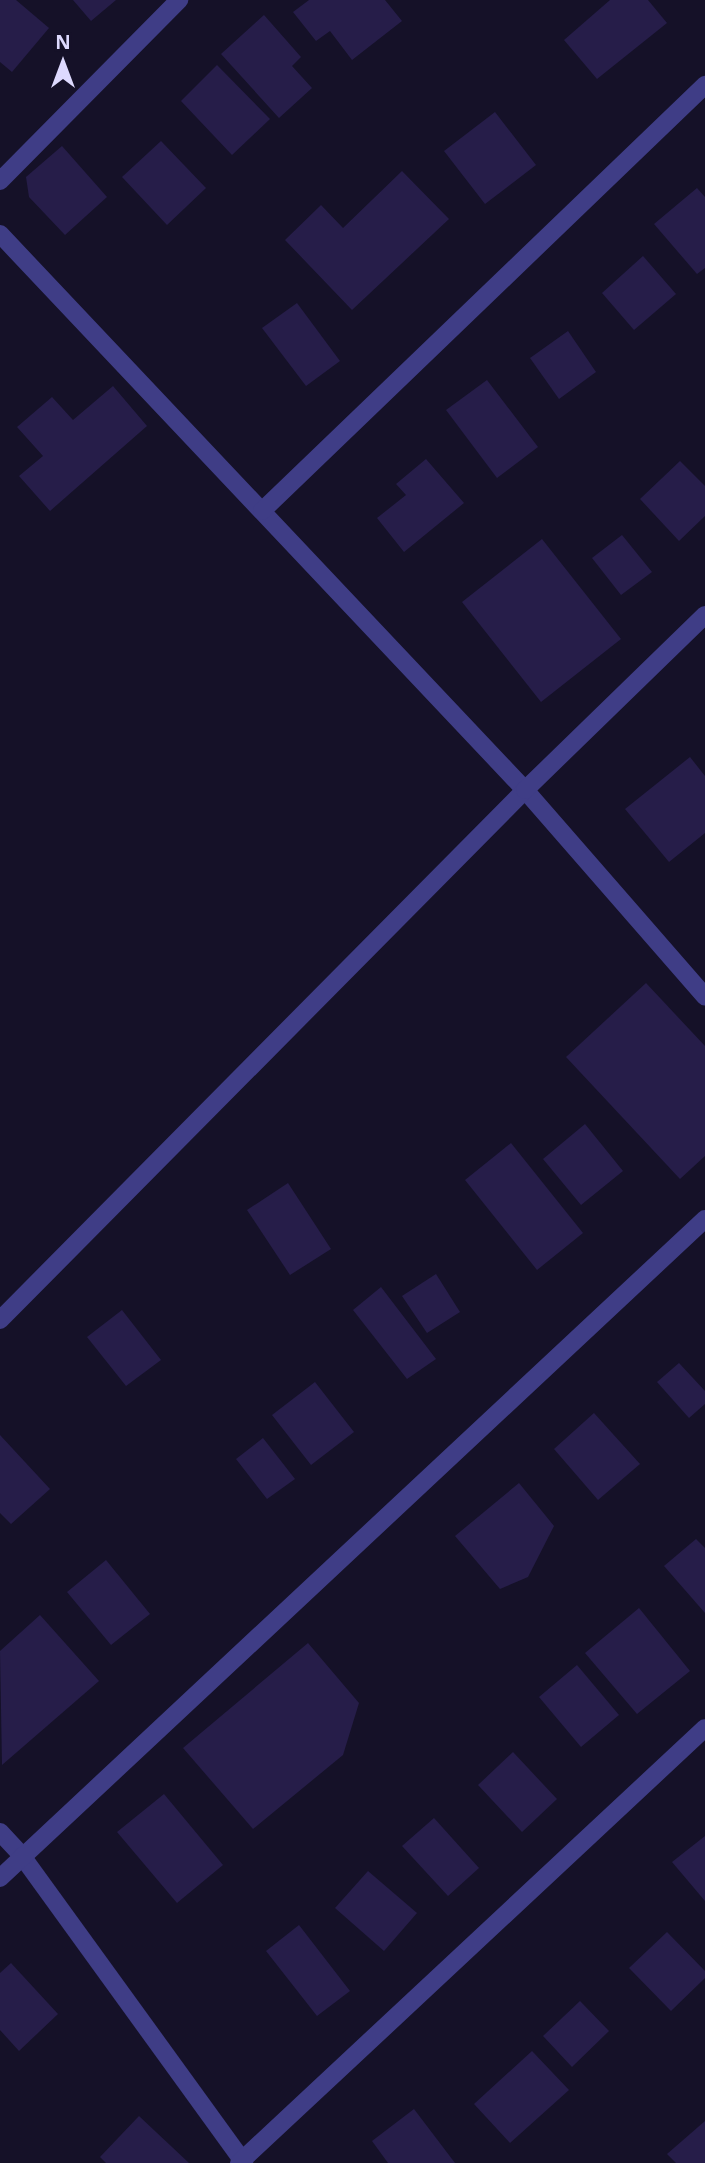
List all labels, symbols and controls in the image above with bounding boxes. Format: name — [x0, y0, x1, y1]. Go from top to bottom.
north arrow — [28, 28, 98, 98]
text: N — [55, 29, 71, 55]

